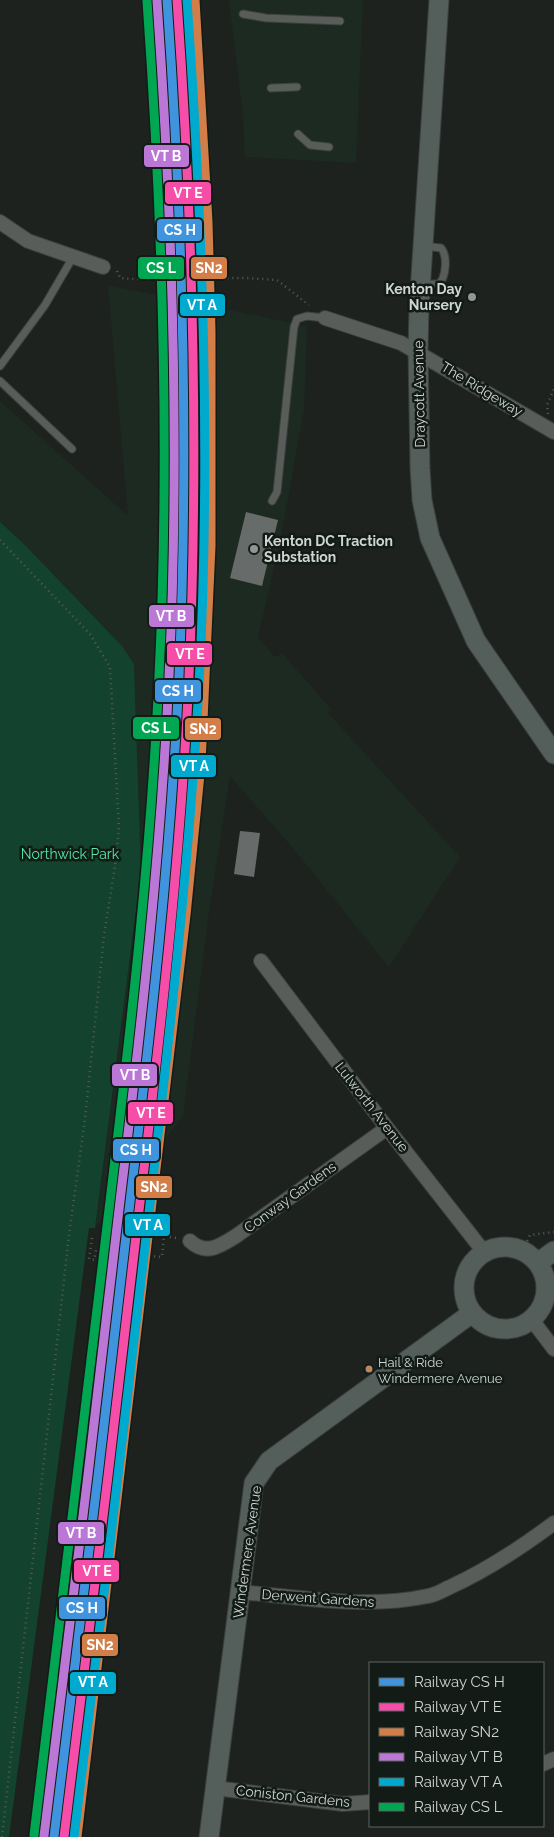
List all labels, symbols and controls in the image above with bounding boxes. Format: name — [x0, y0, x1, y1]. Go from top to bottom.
line badge: VT B — [143, 144, 190, 168]
text: VT B — [151, 148, 182, 164]
line badge: VT E — [164, 181, 212, 205]
text: VT E — [173, 185, 203, 201]
line badge: CS H — [156, 218, 203, 242]
text: CS H — [164, 222, 196, 238]
line badge: CS L — [137, 256, 185, 280]
line badge: SN2 — [190, 256, 228, 280]
text: CS L — [146, 260, 177, 276]
text: SN2 — [195, 260, 223, 276]
place label: Kenton Day Nursery — [385, 281, 462, 313]
marker: Kenton Day Nursery — [466, 291, 478, 303]
line badge: VT A — [179, 293, 226, 317]
text: VT A — [187, 297, 218, 313]
street label: Draycott Avenue — [410, 340, 428, 448]
street label: The Ridgeway — [438, 358, 526, 420]
place label: Kenton DC Traction Substation — [264, 533, 393, 565]
marker: Kenton DC Traction Substation — [248, 543, 260, 555]
line badge: VT B — [148, 604, 195, 628]
text: VT B — [156, 608, 187, 624]
line badge: VT E — [166, 642, 213, 666]
text: VT E — [175, 646, 205, 662]
line badge: CS H — [154, 679, 202, 703]
text: CS H — [162, 683, 194, 699]
line badge: CS L — [132, 716, 180, 740]
line badge: SN2 — [184, 717, 222, 741]
text: CS L — [141, 720, 172, 736]
text: SN2 — [189, 721, 217, 737]
line badge: VT A — [170, 754, 217, 778]
text: VT A — [179, 758, 210, 774]
park label: Northwick Park — [21, 846, 120, 862]
street label: Lulworth Avenue — [332, 1059, 412, 1155]
line badge: VT B — [111, 1063, 158, 1087]
text: VT B — [120, 1067, 151, 1083]
line badge: VT E — [127, 1101, 174, 1125]
text: VT E — [136, 1105, 166, 1121]
line badge: CS H — [112, 1138, 160, 1162]
text: CS H — [120, 1142, 152, 1158]
street label: Conway Gardens — [241, 1158, 339, 1236]
line badge: SN2 — [135, 1175, 173, 1199]
text: SN2 — [140, 1179, 168, 1195]
line badge: VT A — [124, 1213, 171, 1237]
text: VT A — [133, 1217, 164, 1233]
place label: Hail & Ride Windermere Avenue — [378, 1355, 503, 1386]
marker: Hail & Ride Windermere Avenue — [364, 1364, 374, 1374]
street label: Windermere Avenue — [230, 1485, 264, 1619]
line badge: VT B — [57, 1521, 105, 1545]
text: VT B — [66, 1525, 97, 1541]
line badge: VT E — [73, 1559, 120, 1583]
text: VT E — [82, 1563, 112, 1579]
street label: Derwent Gardens — [261, 1586, 375, 1610]
line badge: CS H — [58, 1596, 106, 1620]
text: CS H — [66, 1600, 98, 1616]
line badge: SN2 — [81, 1633, 119, 1657]
text: SN2 — [86, 1637, 114, 1653]
legend — [369, 1662, 544, 1827]
line badge: VT A — [69, 1671, 117, 1695]
text: Railway CS H — [414, 1673, 505, 1691]
text: VT A — [78, 1674, 109, 1690]
text: Railway VT E — [414, 1698, 502, 1716]
text: Railway SN2 — [414, 1723, 499, 1741]
text: Railway VT B — [414, 1748, 503, 1766]
text: Railway VT A — [414, 1773, 502, 1791]
street label: Coniston Gardens — [235, 1782, 351, 1810]
text: Railway CS L — [414, 1798, 503, 1816]

